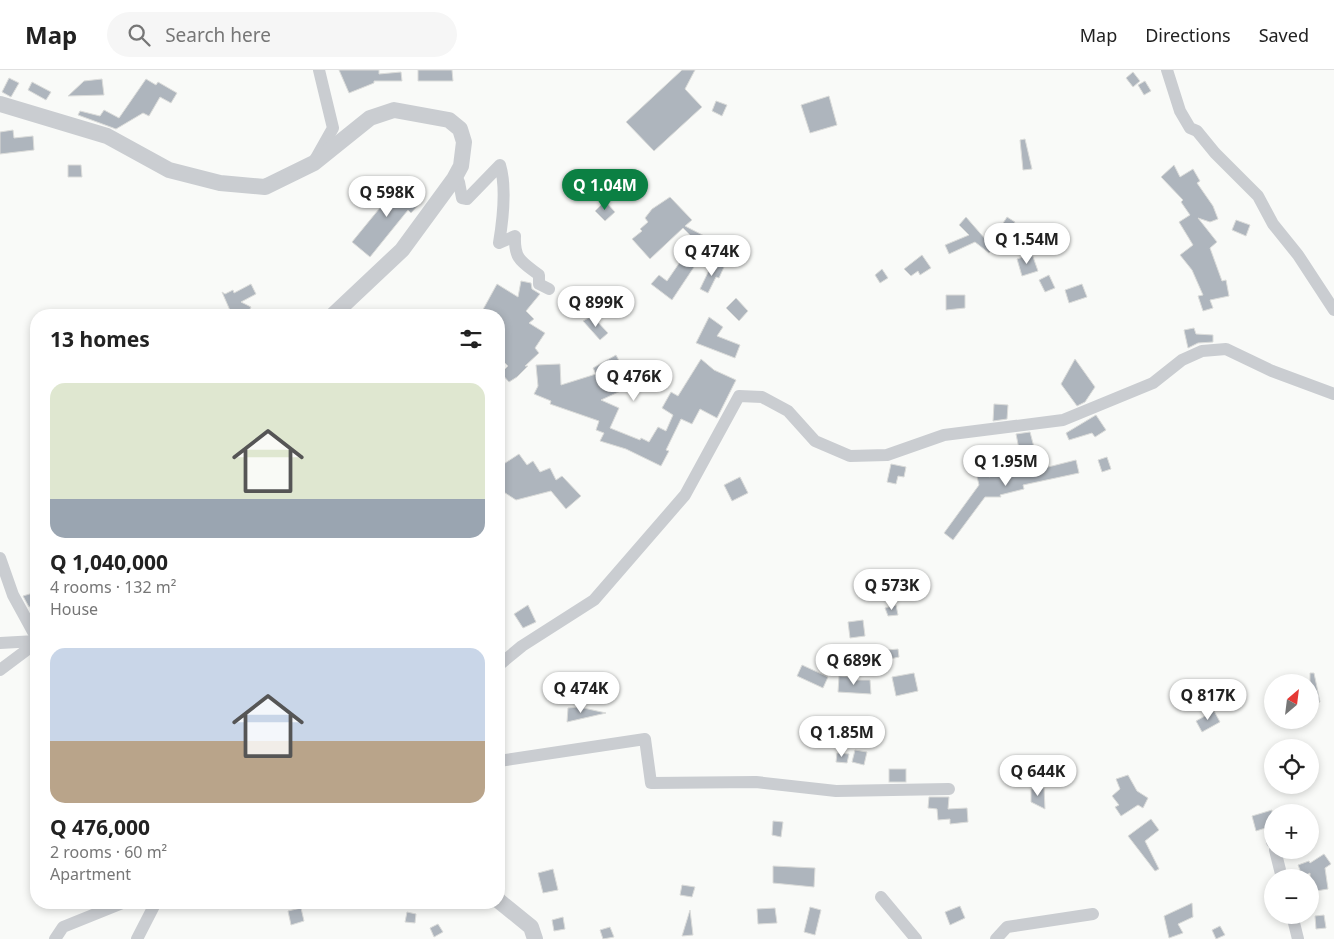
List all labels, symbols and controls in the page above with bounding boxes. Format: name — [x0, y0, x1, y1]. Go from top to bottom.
search box — [107, 12, 457, 57]
text: Map — [25, 18, 77, 51]
icon: search — [125, 21, 153, 49]
text: Search here — [165, 22, 271, 48]
text: Map — [1080, 23, 1117, 47]
text: Directions — [1145, 23, 1231, 47]
text: Saved — [1259, 23, 1309, 47]
pin: Q 1.04M — [559, 168, 651, 211]
text: Q 1.04M — [573, 174, 637, 196]
pin: Q 598K — [346, 176, 428, 218]
text: Q 598K — [360, 181, 414, 203]
pin: Q 1.54M — [981, 222, 1073, 265]
text: Q 1.54M — [995, 228, 1059, 250]
pin: Q 474K — [671, 234, 753, 277]
text: Q 474K — [685, 240, 739, 262]
pin: Q 899K — [555, 286, 637, 328]
text: Q 899K — [569, 291, 623, 313]
text: 13 homes — [50, 325, 150, 353]
icon: filters — [457, 325, 485, 353]
pin: Q 476K — [593, 360, 675, 402]
text: Q 476K — [607, 365, 661, 387]
icon: home — [223, 416, 313, 506]
pin: Q 1.95M — [960, 444, 1052, 487]
text: Q 1.95M — [974, 450, 1038, 472]
text: Q 1,040,000 — [50, 548, 168, 576]
pin: Q 573K — [851, 568, 933, 611]
text: Q 573K — [865, 574, 919, 596]
text: 4 rooms · 132 m² — [50, 576, 176, 598]
text: House — [50, 598, 98, 620]
pin: Q 689K — [813, 644, 895, 686]
text: Q 689K — [827, 649, 881, 671]
pin: Q 474K — [540, 672, 622, 714]
north arrow — [1264, 674, 1319, 729]
map controls — [1264, 674, 1319, 924]
text: Q 474K — [554, 677, 608, 699]
pin: Q 817K — [1167, 678, 1249, 721]
icon: home — [223, 681, 313, 771]
text: Q 817K — [1181, 684, 1235, 706]
pin: Q 1.85M — [796, 716, 888, 758]
text: Q 1.85M — [810, 721, 874, 743]
button: locate — [1264, 739, 1319, 794]
pin: Q 644K — [997, 754, 1079, 797]
text: Q 644K — [1011, 760, 1065, 782]
button: + — [1264, 804, 1319, 859]
text: Q 476,000 — [50, 813, 150, 841]
text: 2 rooms · 60 m² — [50, 841, 167, 863]
text: Apartment — [50, 863, 131, 885]
button: − — [1264, 869, 1319, 924]

